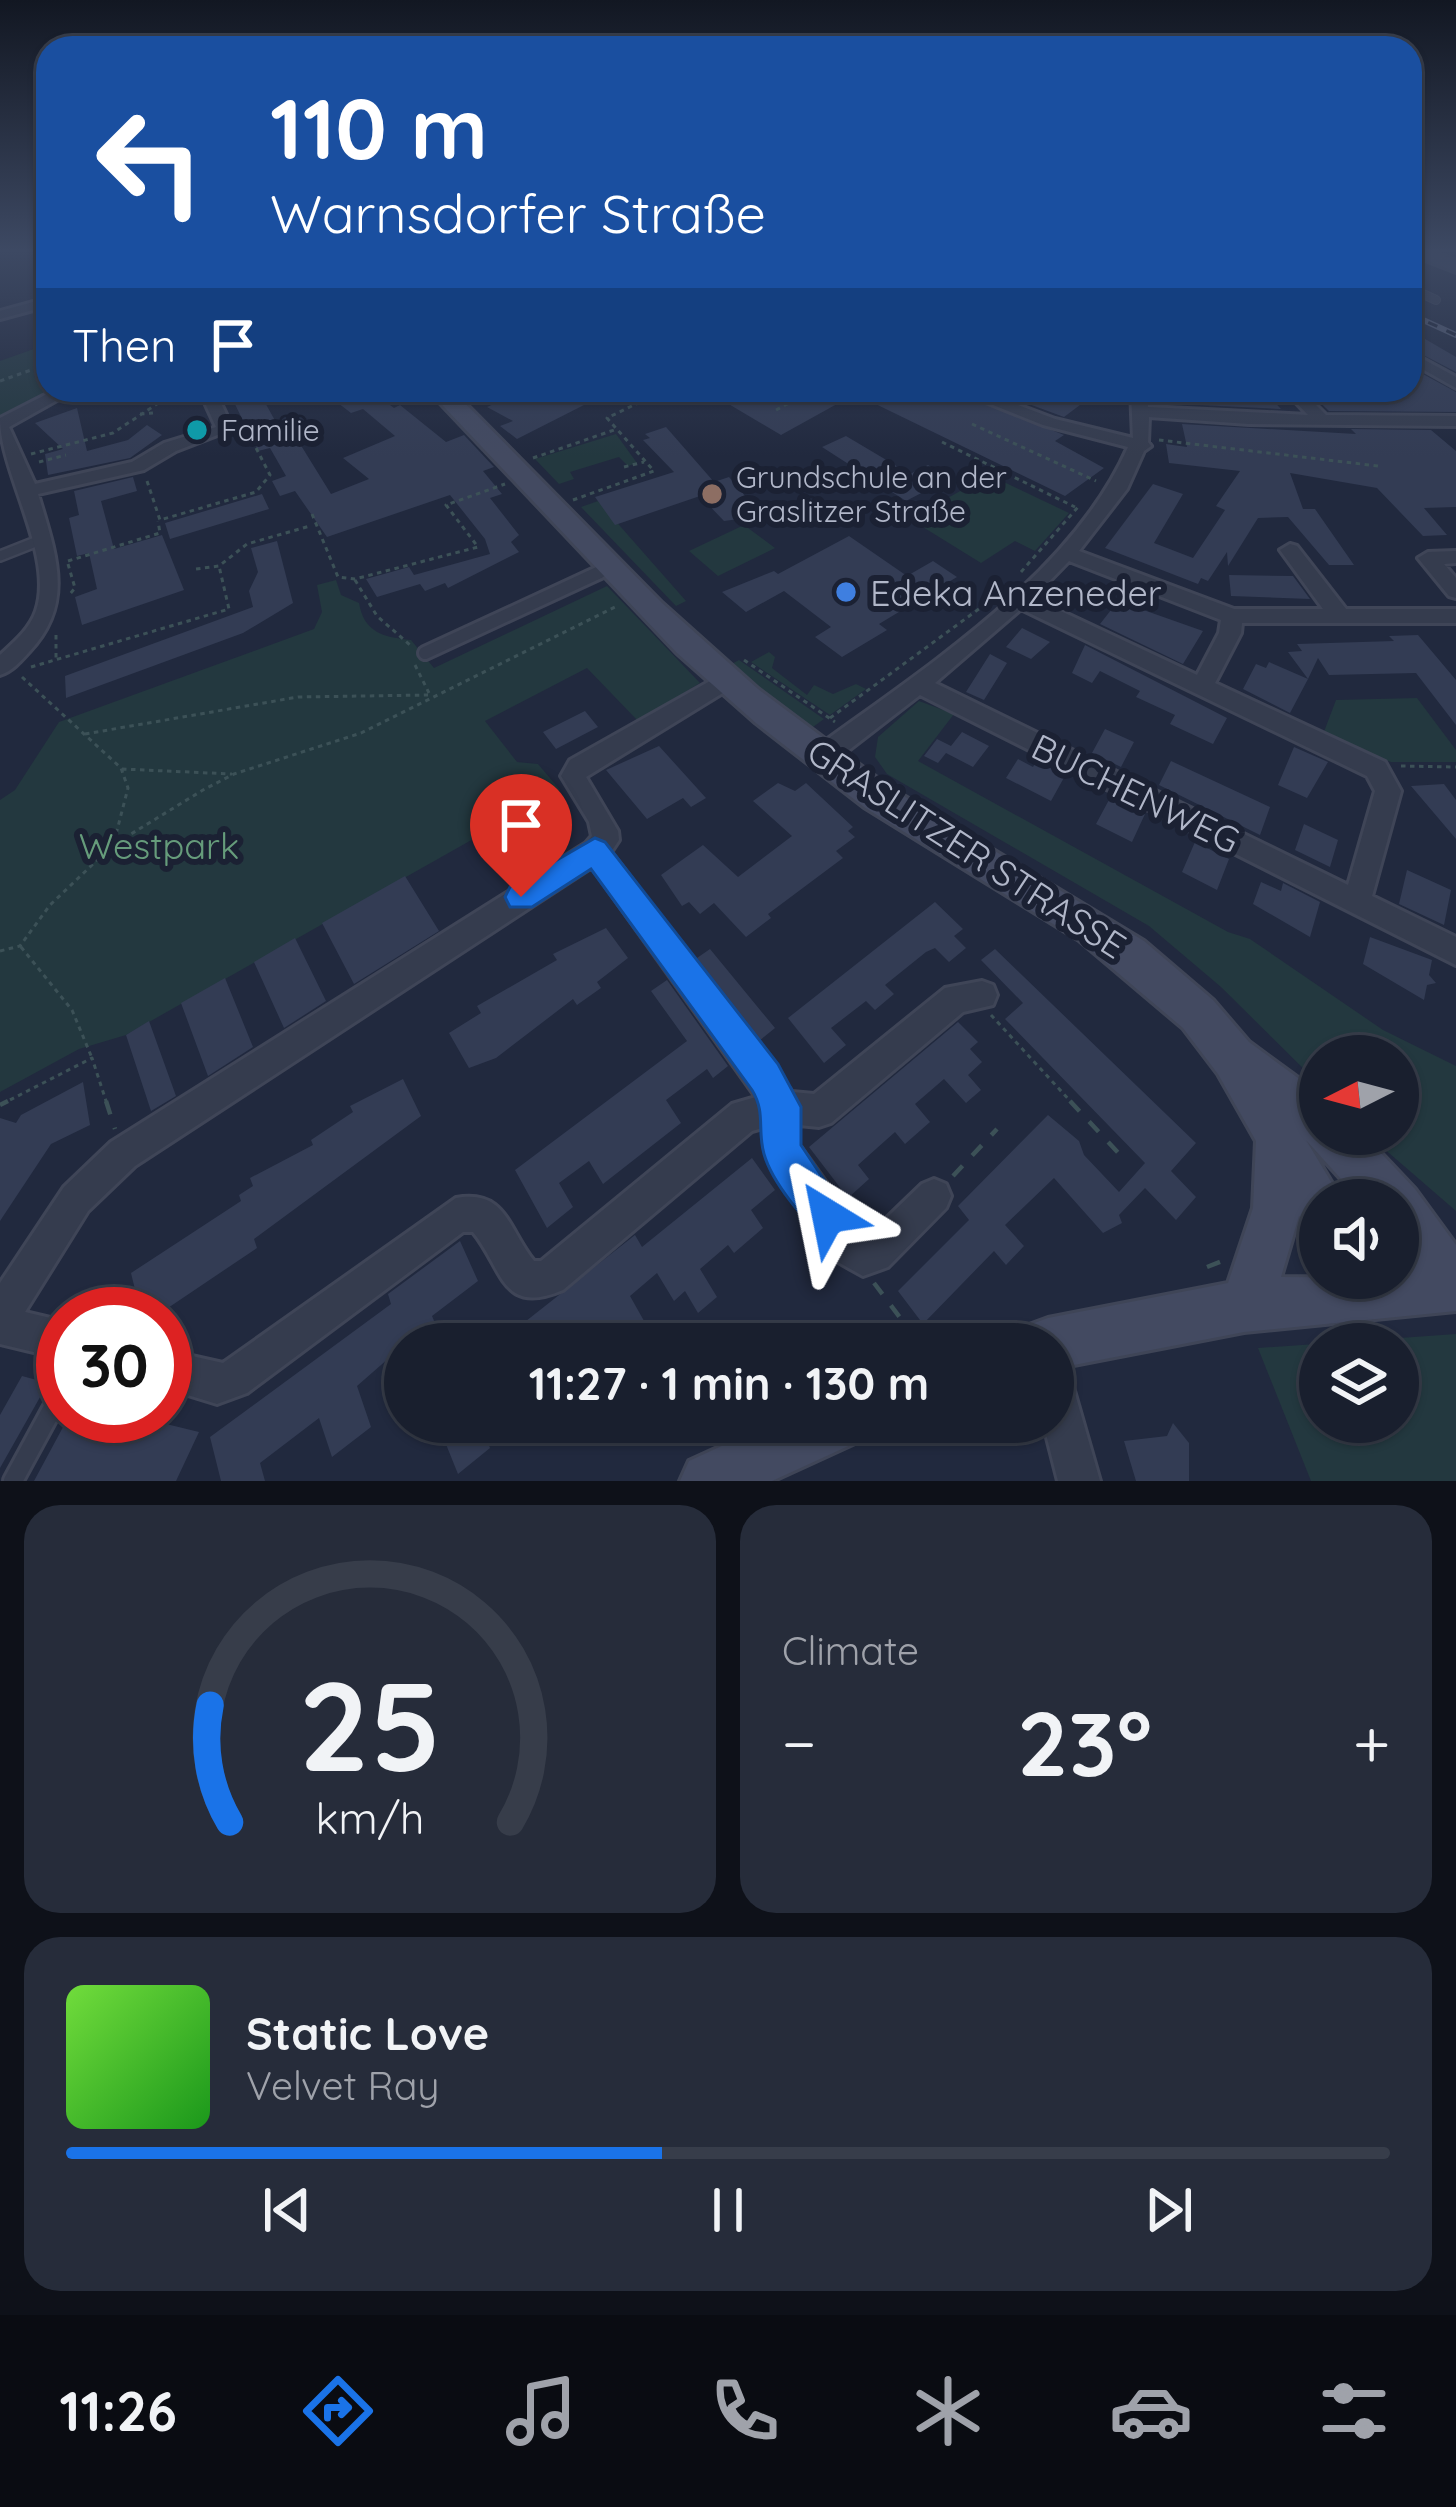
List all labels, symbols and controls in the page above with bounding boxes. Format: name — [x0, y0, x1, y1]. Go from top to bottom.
text: 110 m — [270, 75, 488, 180]
icon: left — [72, 84, 228, 240]
text: Warnsdorfer Straße — [270, 179, 766, 247]
icon: arrive — [200, 312, 266, 378]
text: Then — [72, 317, 176, 373]
place label: Familie — [221, 411, 320, 449]
marker: Familie — [184, 417, 210, 443]
place label: Grundschule an der Graslitzer Straße — [736, 458, 1007, 530]
marker: Grundschule an der Graslitzer Straße — [699, 481, 725, 507]
place label: Edeka Anzeneder — [870, 570, 1162, 615]
marker: Edeka Anzeneder — [833, 579, 859, 605]
street label: BUCHENWEG — [1025, 723, 1247, 863]
street label: GRASLITZER STRASSE — [799, 728, 1135, 968]
pin — [470, 774, 572, 897]
icon: arrive — [488, 792, 554, 858]
park label: Westpark — [79, 823, 239, 868]
north arrow — [1299, 1035, 1419, 1155]
map controls — [1299, 1035, 1419, 1443]
position arrow — [765, 1153, 891, 1279]
button: sound — [1299, 1179, 1419, 1299]
speed limit sign: 30 — [36, 1287, 192, 1443]
button: layers — [1299, 1323, 1419, 1443]
text: 11:27 · 1 min · 130 m — [529, 1355, 929, 1411]
text: Climate — [782, 1626, 919, 1675]
text: 25 — [299, 1646, 441, 1802]
text: 23° — [1017, 1686, 1152, 1799]
text: − — [782, 1701, 816, 1784]
text: + — [1353, 1701, 1390, 1784]
text: km/h — [316, 1791, 424, 1845]
text: Static Love — [246, 2005, 489, 2061]
text: Velvet Ray — [246, 2061, 439, 2110]
icon: previous — [254, 2177, 320, 2243]
icon: pause — [695, 2177, 761, 2243]
icon: next — [1136, 2177, 1202, 2243]
icon: directions — [296, 2369, 380, 2453]
icon: music — [499, 2369, 583, 2453]
icon: phone — [703, 2369, 787, 2453]
icon: climate — [906, 2369, 990, 2453]
icon: car — [1109, 2369, 1193, 2453]
icon: filters — [1312, 2369, 1396, 2453]
text: 11:26 — [60, 2377, 177, 2445]

